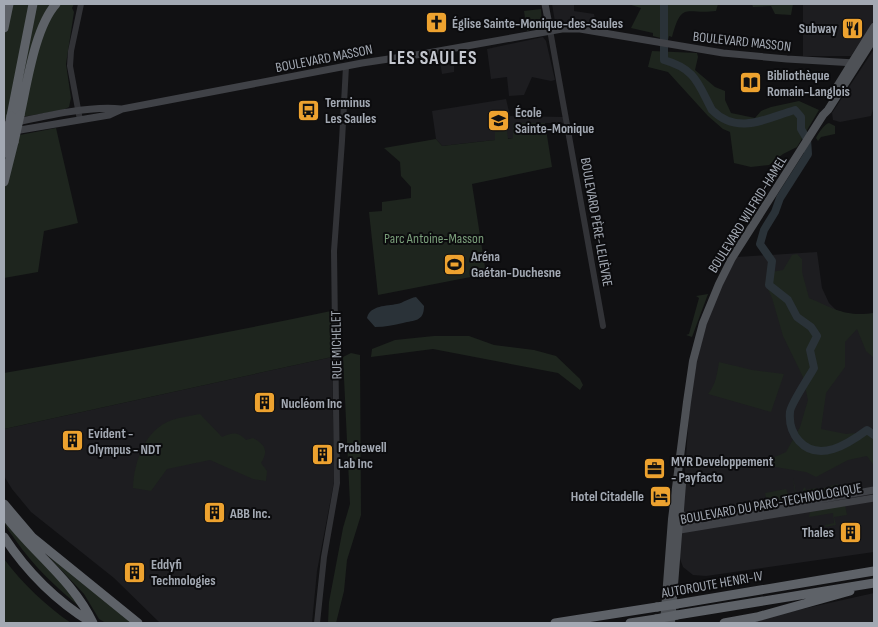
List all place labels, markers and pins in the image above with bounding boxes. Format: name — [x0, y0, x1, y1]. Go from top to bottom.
church icon: Église Sainte-Monique-des-Saules — [424, 11, 448, 35]
place label: Église Sainte-Monique-des-Saules — [452, 15, 623, 32]
restaurant icon: Subway — [841, 16, 865, 40]
place label: Subway — [799, 20, 837, 37]
place label: Bibliothèque Romain-Langlois — [767, 67, 850, 100]
library icon: Bibliothèque Romain-Langlois — [739, 71, 763, 95]
place label: Terminus Les Saules — [325, 94, 376, 127]
bus stop icon: Terminus Les Saules — [297, 98, 321, 122]
place label: École Sainte-Monique — [515, 104, 594, 137]
school or university icon: École Sainte-Monique — [487, 108, 511, 132]
place label: Aréna Gaétan-Duchesne — [470, 248, 561, 281]
sports icon: Aréna Gaétan-Duchesne — [443, 252, 467, 276]
building icon: Nucléom Inc — [253, 391, 277, 415]
place label: Nucléom Inc — [281, 395, 342, 412]
place label: Evident - Olympus - NDT — [88, 425, 161, 458]
building icon: Evident - Olympus - NDT — [60, 429, 84, 453]
place label: Probewell Lab Inc — [338, 439, 387, 472]
building icon: Probewell Lab Inc — [310, 443, 334, 467]
place label: MYR Developpement - Payfacto — [671, 453, 774, 486]
office icon: MYR Developpement - Payfacto — [643, 457, 667, 481]
hotel icon: Hotel Citadelle — [648, 484, 672, 508]
place label: Hotel Citadelle — [571, 488, 644, 505]
building icon: ABB Inc. — [202, 501, 226, 525]
place label: ABB Inc. — [229, 505, 271, 522]
building icon: Thales — [838, 520, 862, 544]
place label: Thales — [802, 524, 834, 541]
place label: Eddyfi Technologies — [151, 556, 216, 589]
building icon: Eddyfi Technologies — [123, 560, 147, 584]

